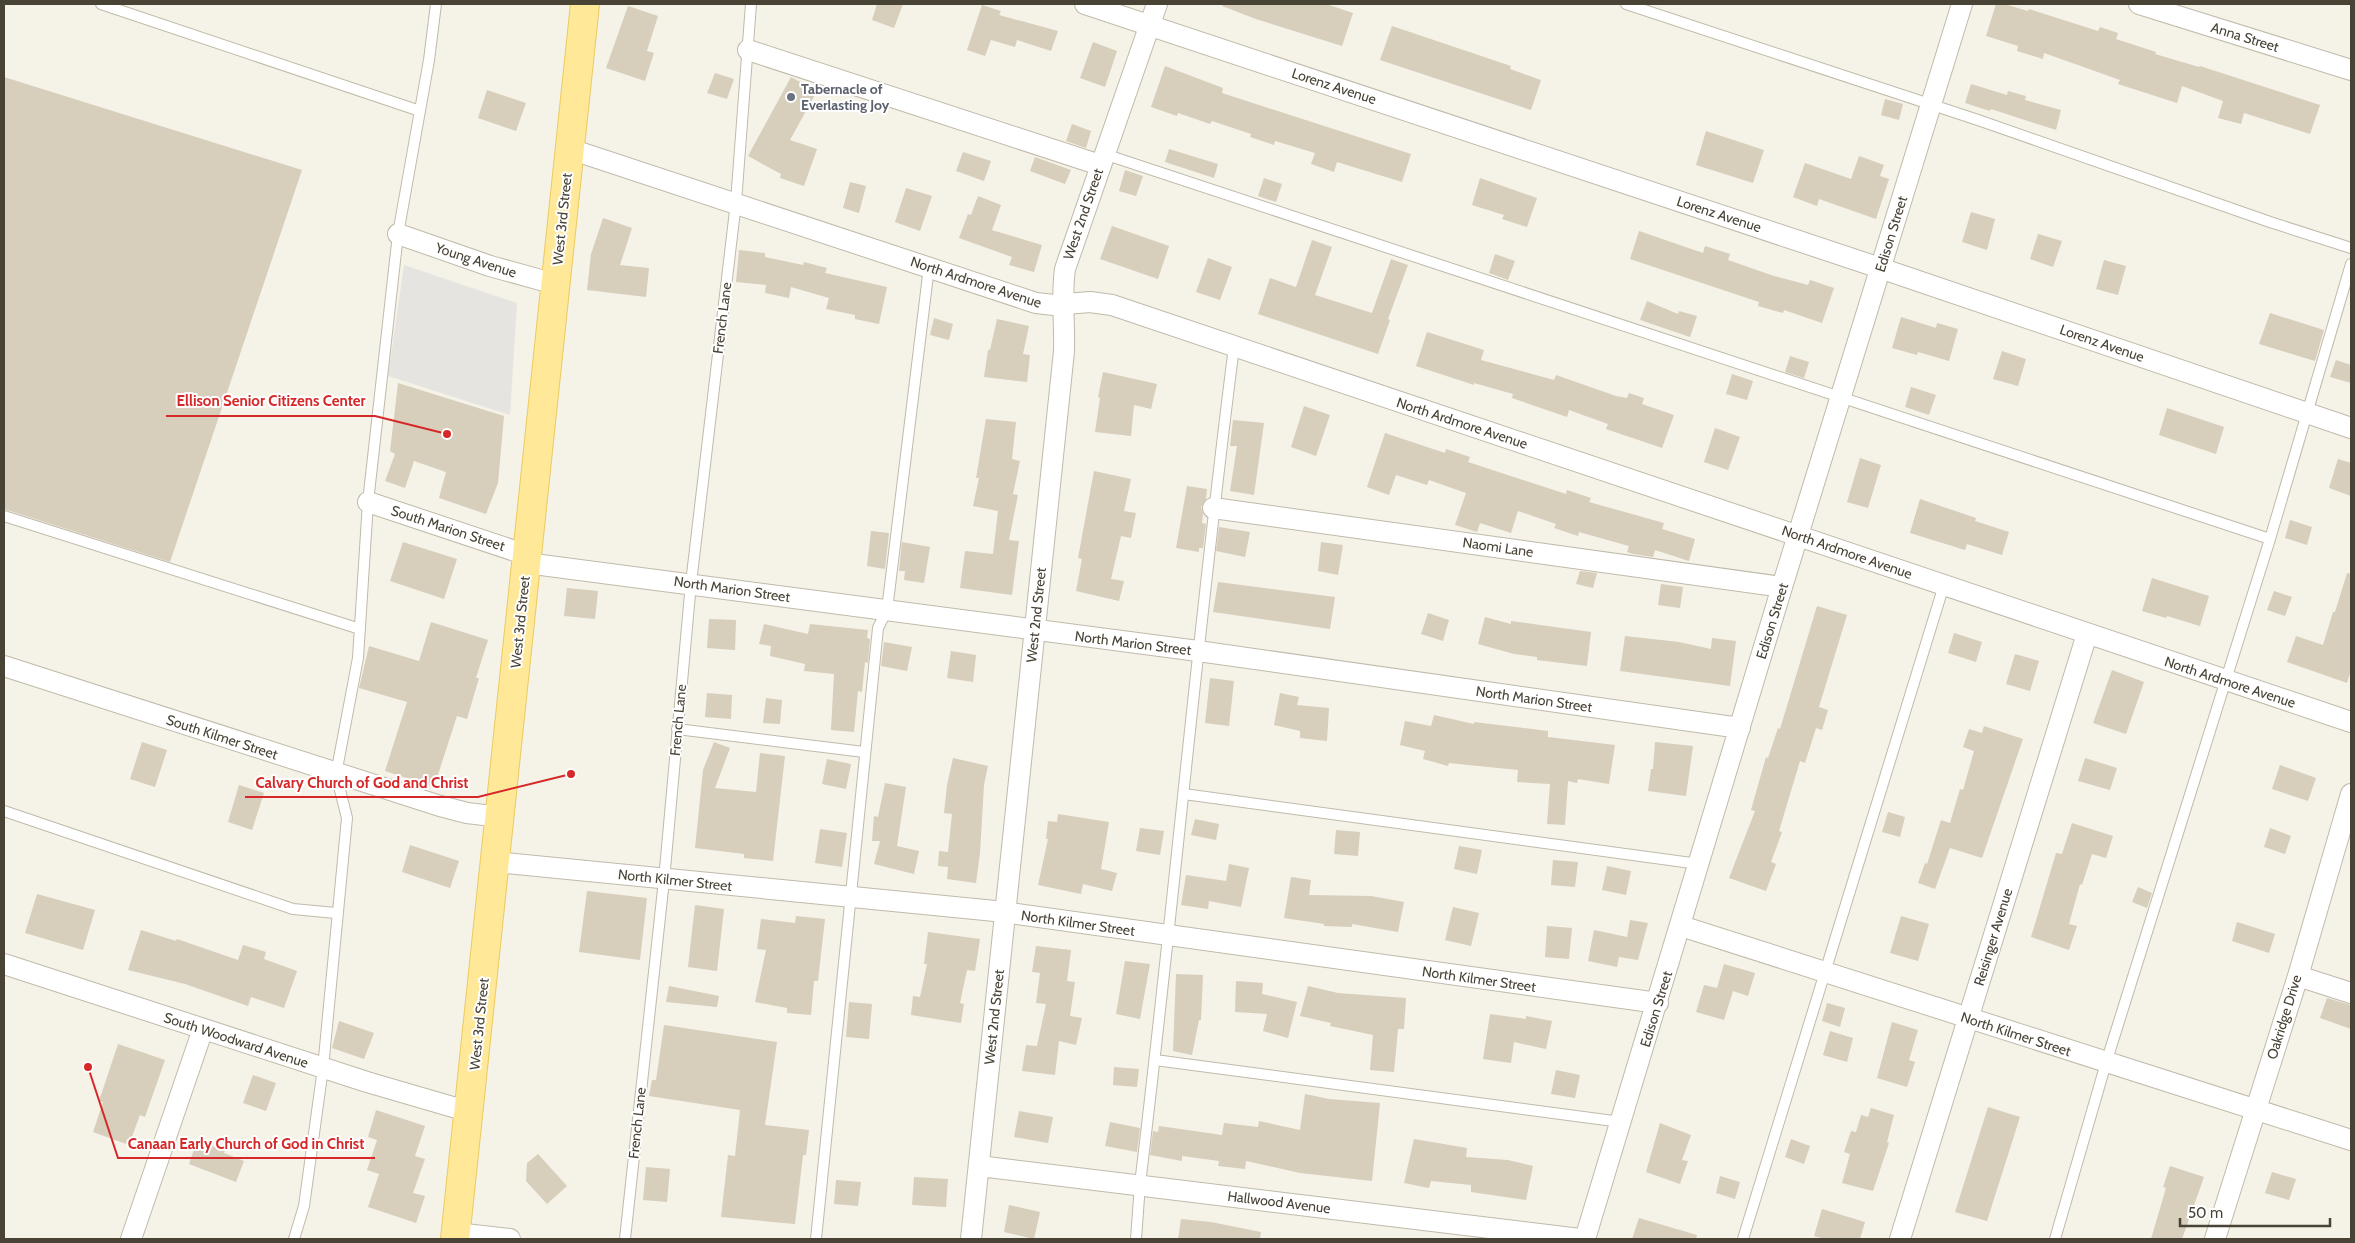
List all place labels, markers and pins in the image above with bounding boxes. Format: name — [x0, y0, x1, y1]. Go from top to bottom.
place label: Tabernacle of Everlasting Joy — [801, 80, 890, 114]
marker: Tabernacle of Everlasting Joy — [785, 91, 797, 103]
callout: Ellison Senior Citizens Center — [166, 386, 375, 416]
callout: Calvary Church of God and Christ — [245, 767, 478, 797]
callout: Canaan Early Church of God in Christ — [118, 1128, 375, 1158]

